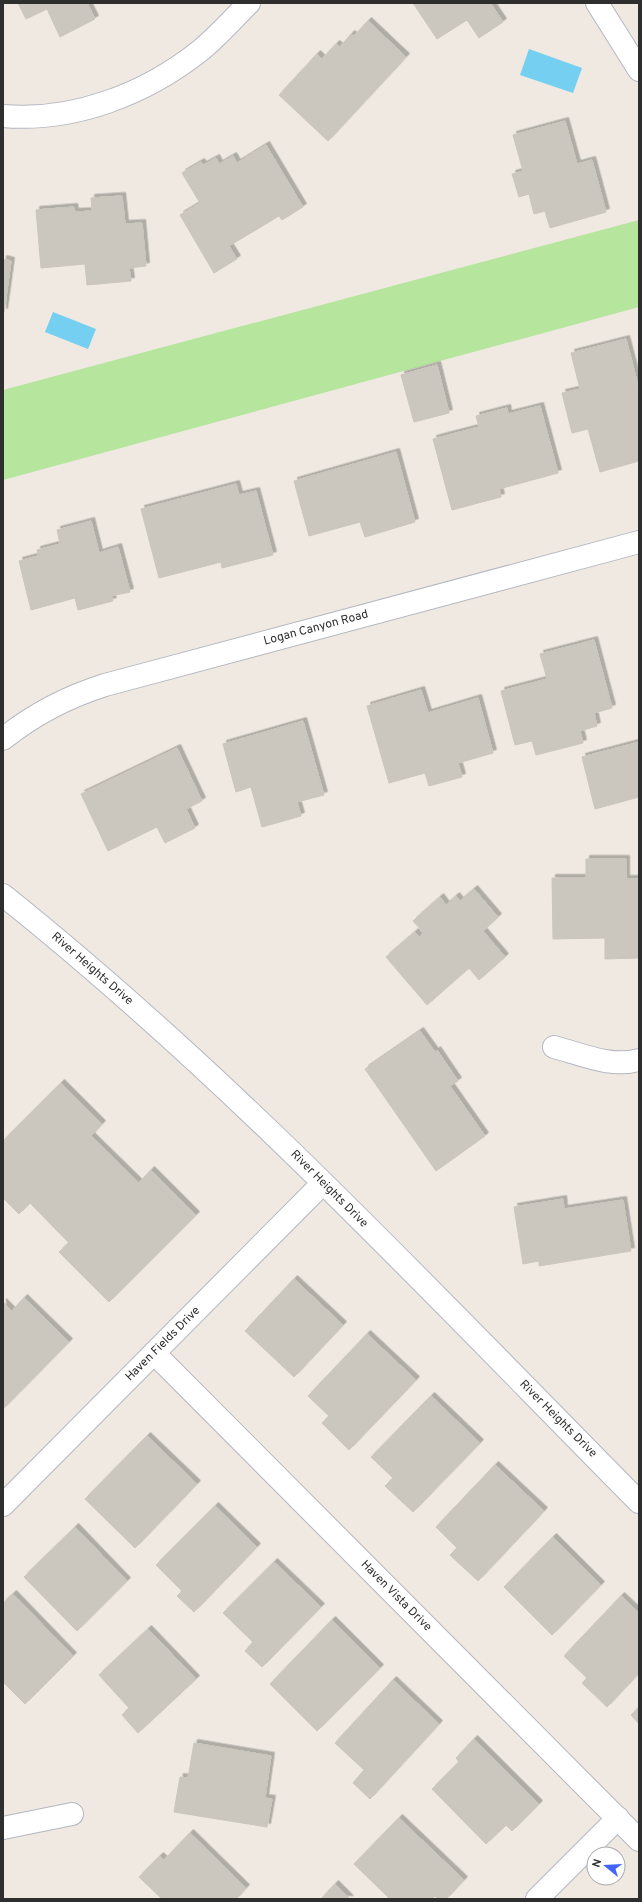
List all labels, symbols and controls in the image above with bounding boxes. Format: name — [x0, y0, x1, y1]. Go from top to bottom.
street label: Logan Canyon Road — [262, 606, 370, 650]
street label: River Heights Drive — [48, 929, 136, 1009]
street label: River Heights Drive — [287, 1147, 371, 1231]
street label: Haven Fields Drive — [122, 1303, 204, 1385]
street label: River Heights Drive — [516, 1377, 600, 1461]
street label: Haven Vista Drive — [357, 1557, 435, 1635]
north arrow — [586, 1846, 626, 1886]
text: N — [590, 1857, 605, 1869]

